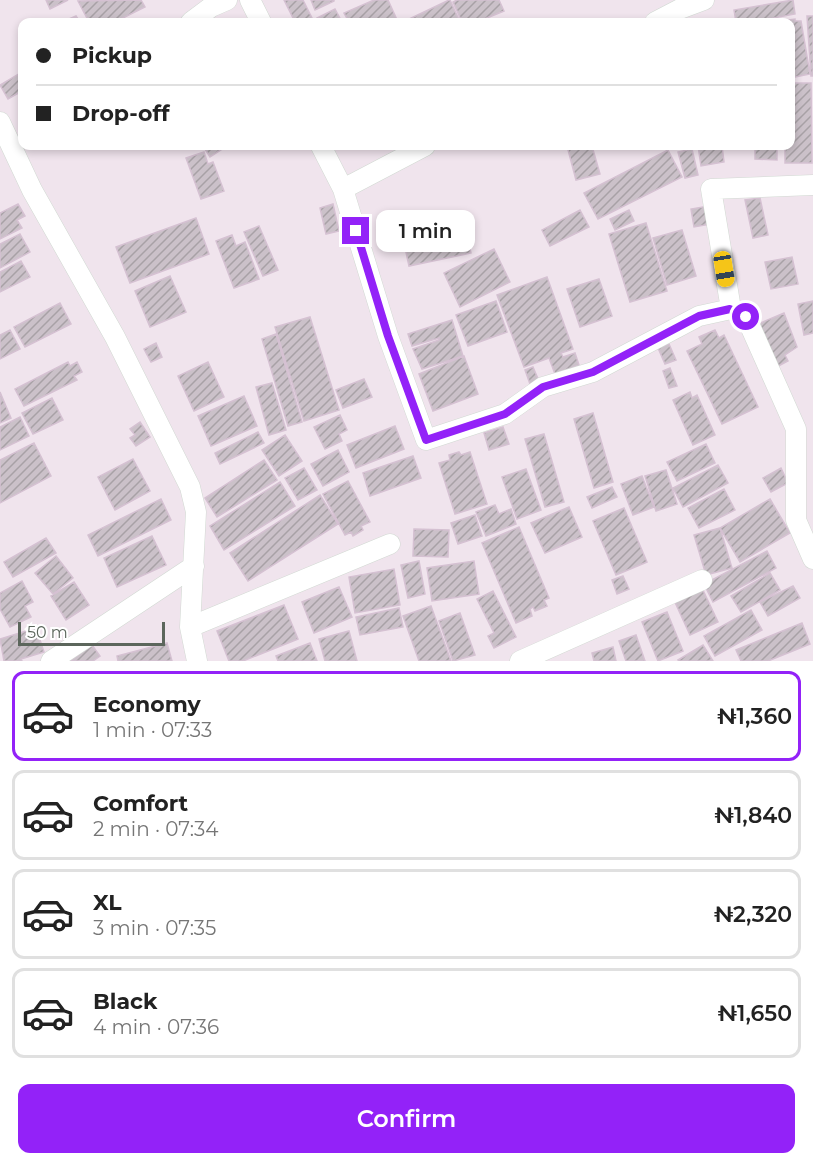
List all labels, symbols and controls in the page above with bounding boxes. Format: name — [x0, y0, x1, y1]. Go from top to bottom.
text: Pickup — [72, 42, 152, 69]
text: Drop-off — [72, 100, 170, 127]
callout: 1 min — [377, 210, 476, 252]
route end — [342, 217, 369, 244]
text: 1 min — [399, 219, 452, 243]
car — [712, 250, 736, 288]
route start — [732, 303, 759, 330]
scale bar — [18, 619, 165, 646]
text: 50 m — [27, 623, 68, 642]
icon: car — [21, 689, 75, 743]
text: Economy — [93, 691, 201, 718]
text: ₦1,360 — [717, 703, 792, 730]
text: 1 min · 07:33 — [93, 718, 212, 742]
icon: car — [21, 788, 75, 842]
text: Comfort — [93, 790, 188, 817]
text: ₦1,840 — [714, 802, 792, 829]
text: 2 min · 07:34 — [93, 817, 218, 841]
icon: car — [21, 887, 75, 941]
text: XL — [93, 889, 122, 916]
text: ₦2,320 — [714, 901, 792, 928]
text: 3 min · 07:35 — [93, 916, 216, 940]
icon: car — [21, 986, 75, 1040]
text: Black — [93, 988, 157, 1015]
text: ₦1,650 — [717, 1000, 792, 1027]
text: 4 min · 07:36 — [93, 1015, 219, 1039]
button: Confirm — [18, 1084, 795, 1153]

